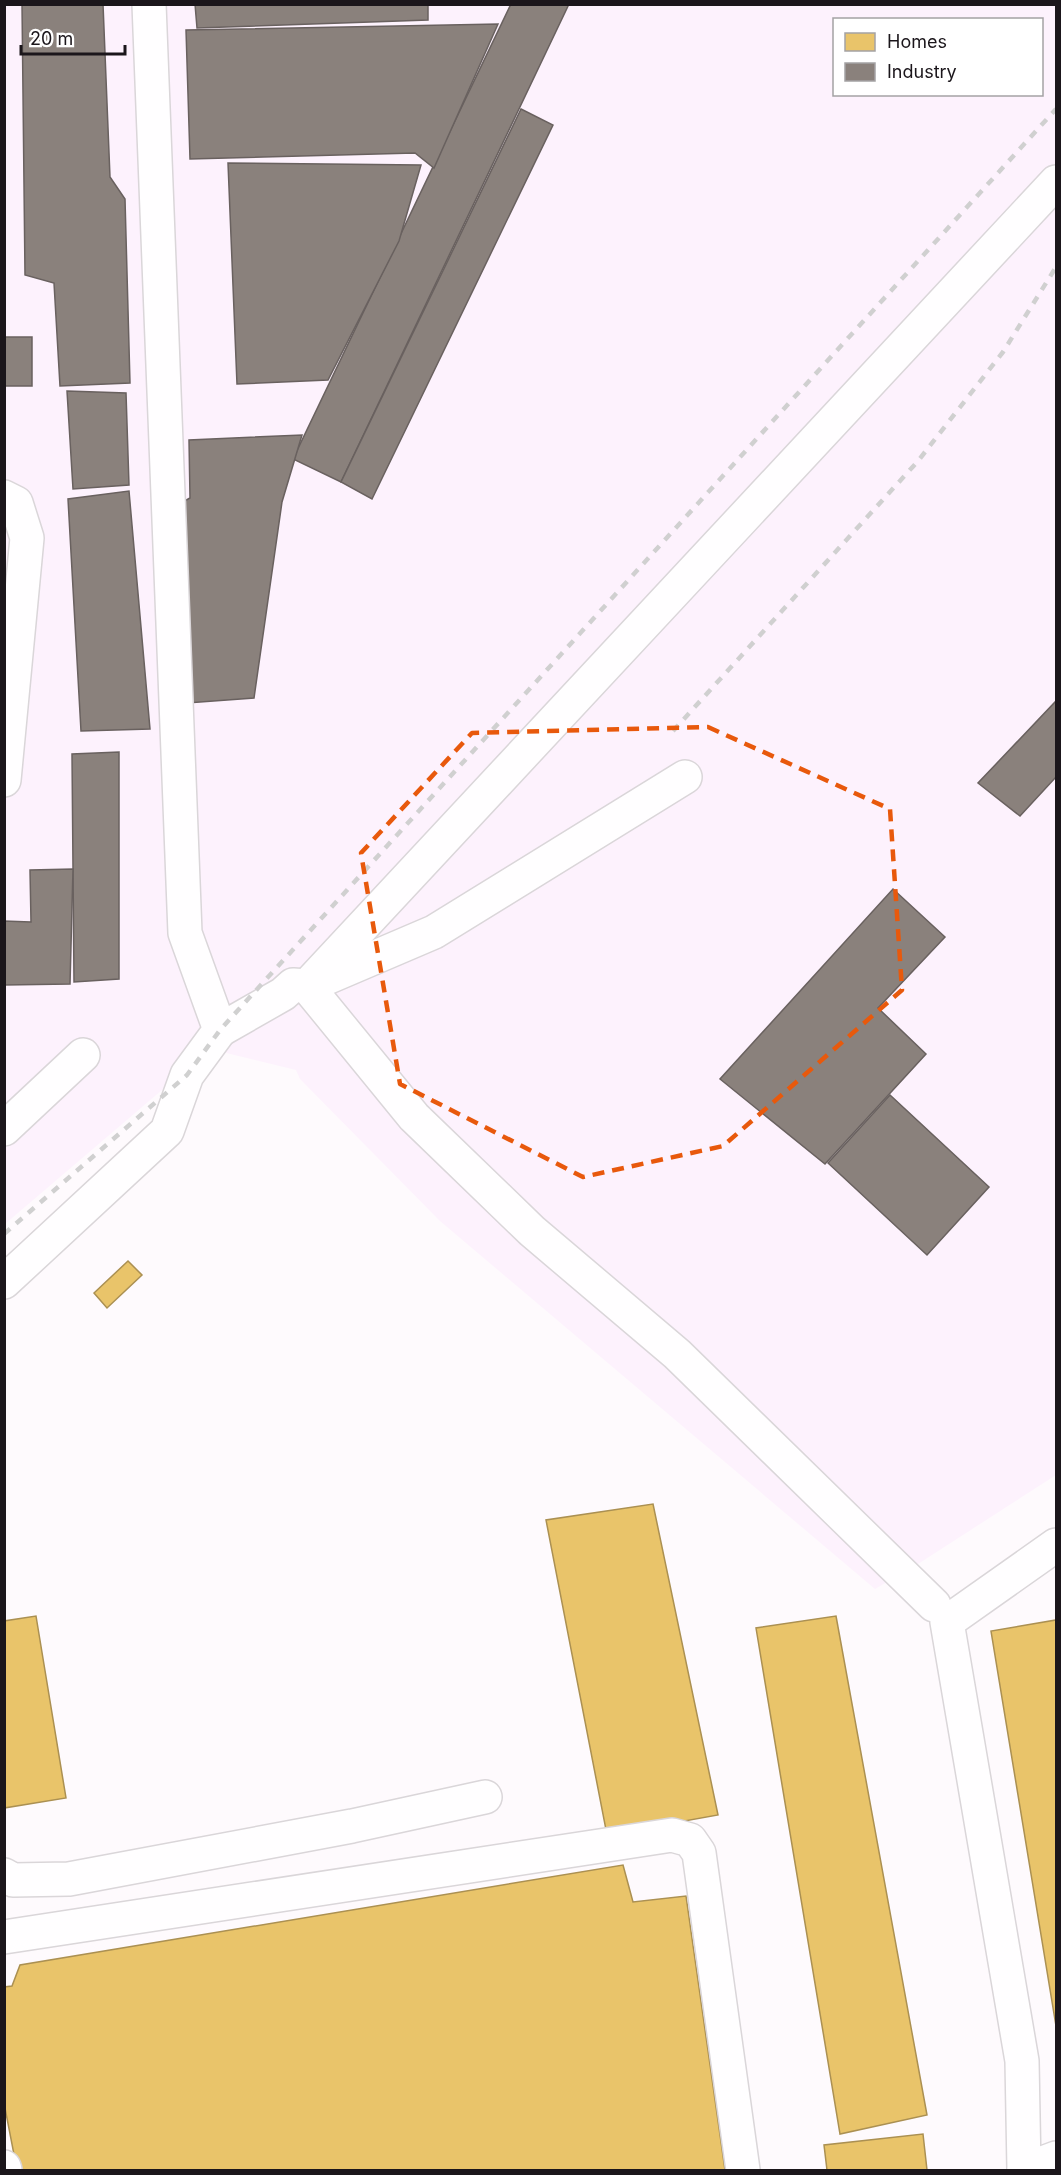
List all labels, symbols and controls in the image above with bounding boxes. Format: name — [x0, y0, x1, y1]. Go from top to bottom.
scale bar — [21, 18, 124, 56]
legend — [833, 18, 1043, 96]
text: 20 m — [30, 28, 73, 49]
text: Homes — [887, 31, 947, 52]
text: Industry — [887, 61, 957, 82]

